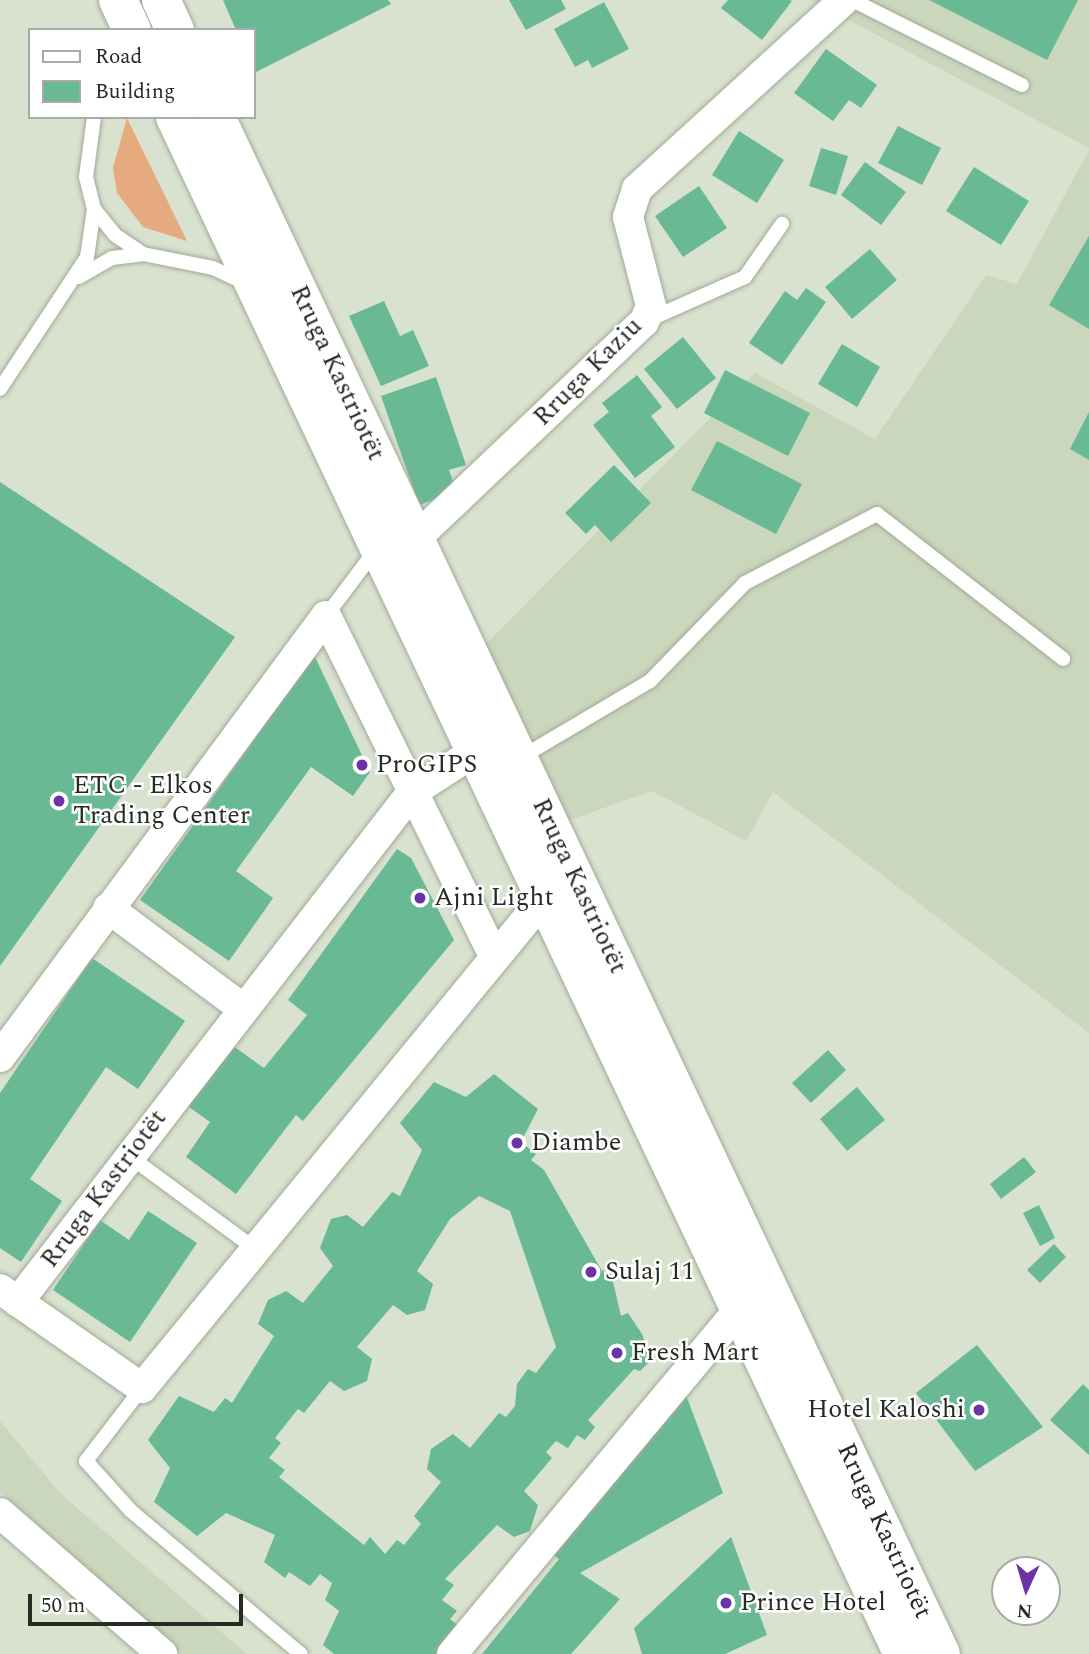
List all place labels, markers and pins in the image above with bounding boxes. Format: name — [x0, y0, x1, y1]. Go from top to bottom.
place label: ProGIPS — [376, 749, 477, 781]
marker: ProGIPS — [354, 757, 370, 773]
place label: ETC - Elkos Trading Center — [73, 770, 250, 832]
marker: ETC - Elkos Trading Center — [51, 793, 67, 809]
place label: Ajni Light — [434, 882, 554, 914]
marker: Ajni Light — [412, 890, 428, 906]
place label: Diambe — [531, 1127, 621, 1159]
marker: Diambe — [509, 1135, 525, 1151]
place label: Sulaj 11 — [605, 1256, 694, 1288]
marker: Sulaj 11 — [583, 1264, 599, 1280]
place label: Fresh Mart — [631, 1337, 759, 1369]
marker: Fresh Mart — [609, 1345, 625, 1361]
place label: Hotel Kaloshi — [807, 1394, 965, 1426]
marker: Hotel Kaloshi — [971, 1402, 987, 1418]
place label: Prince Hotel — [740, 1587, 886, 1619]
marker: Prince Hotel — [718, 1595, 734, 1611]

